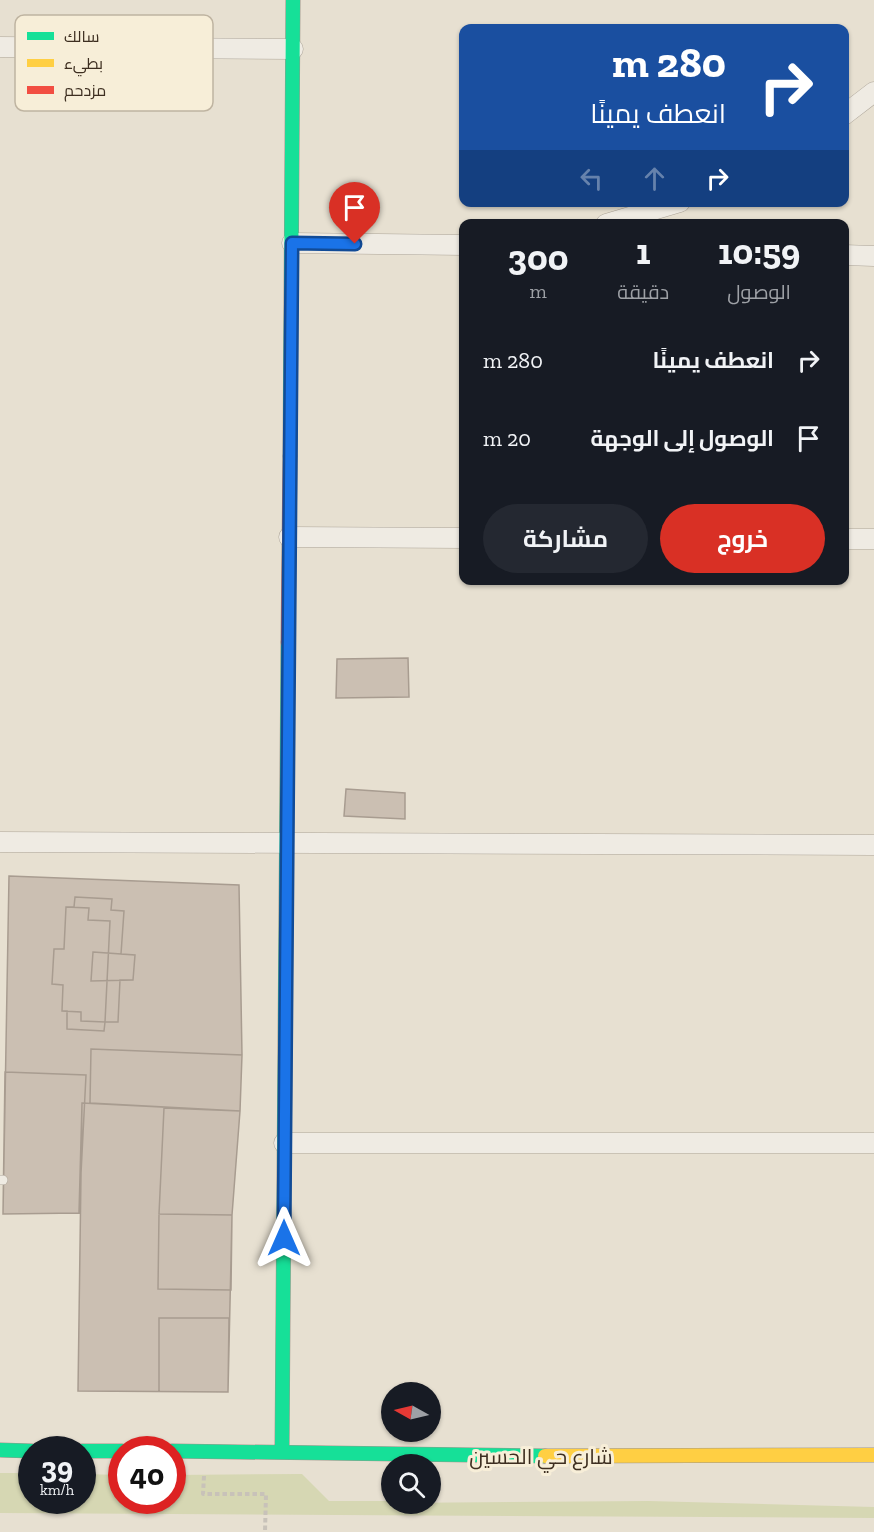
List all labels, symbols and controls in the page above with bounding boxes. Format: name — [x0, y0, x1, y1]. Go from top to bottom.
legend — [15, 15, 213, 111]
text: سالك — [64, 27, 99, 46]
text: 280 m — [612, 37, 726, 88]
icon: right — [747, 48, 825, 126]
text: بطيء — [64, 54, 103, 77]
text: مزدحم — [64, 81, 106, 102]
text: انعطف يمينًا — [590, 98, 726, 130]
icon: left — [575, 162, 608, 195]
icon: ahead — [638, 162, 671, 195]
icon: right — [701, 162, 734, 195]
pin — [329, 182, 380, 244]
icon: arrive — [338, 191, 371, 224]
text: 1 — [636, 230, 650, 273]
text: 10:59 — [718, 230, 800, 273]
text: 300 — [508, 236, 568, 279]
text: m — [529, 279, 547, 303]
text: دقيقة — [617, 280, 669, 304]
text: الوصول — [727, 280, 791, 304]
icon: right — [792, 344, 825, 377]
text: 280 m — [483, 347, 543, 374]
text: انعطف يمينًا — [653, 347, 774, 374]
icon: arrive — [792, 422, 825, 455]
text: 20 m — [483, 425, 531, 452]
text: الوصول إلى الوجهة — [590, 425, 774, 452]
button: مشاركة — [483, 504, 648, 573]
button: خروج — [660, 504, 825, 573]
position arrow — [252, 1206, 316, 1270]
north arrow — [381, 1382, 441, 1442]
map controls — [381, 1382, 441, 1514]
speed limit sign: 40 — [108, 1436, 186, 1514]
street label: شارع حي الحسين — [469, 1444, 613, 1473]
text: 39 — [41, 1450, 73, 1486]
button: search — [381, 1454, 441, 1514]
text: km/h — [40, 1481, 74, 1499]

